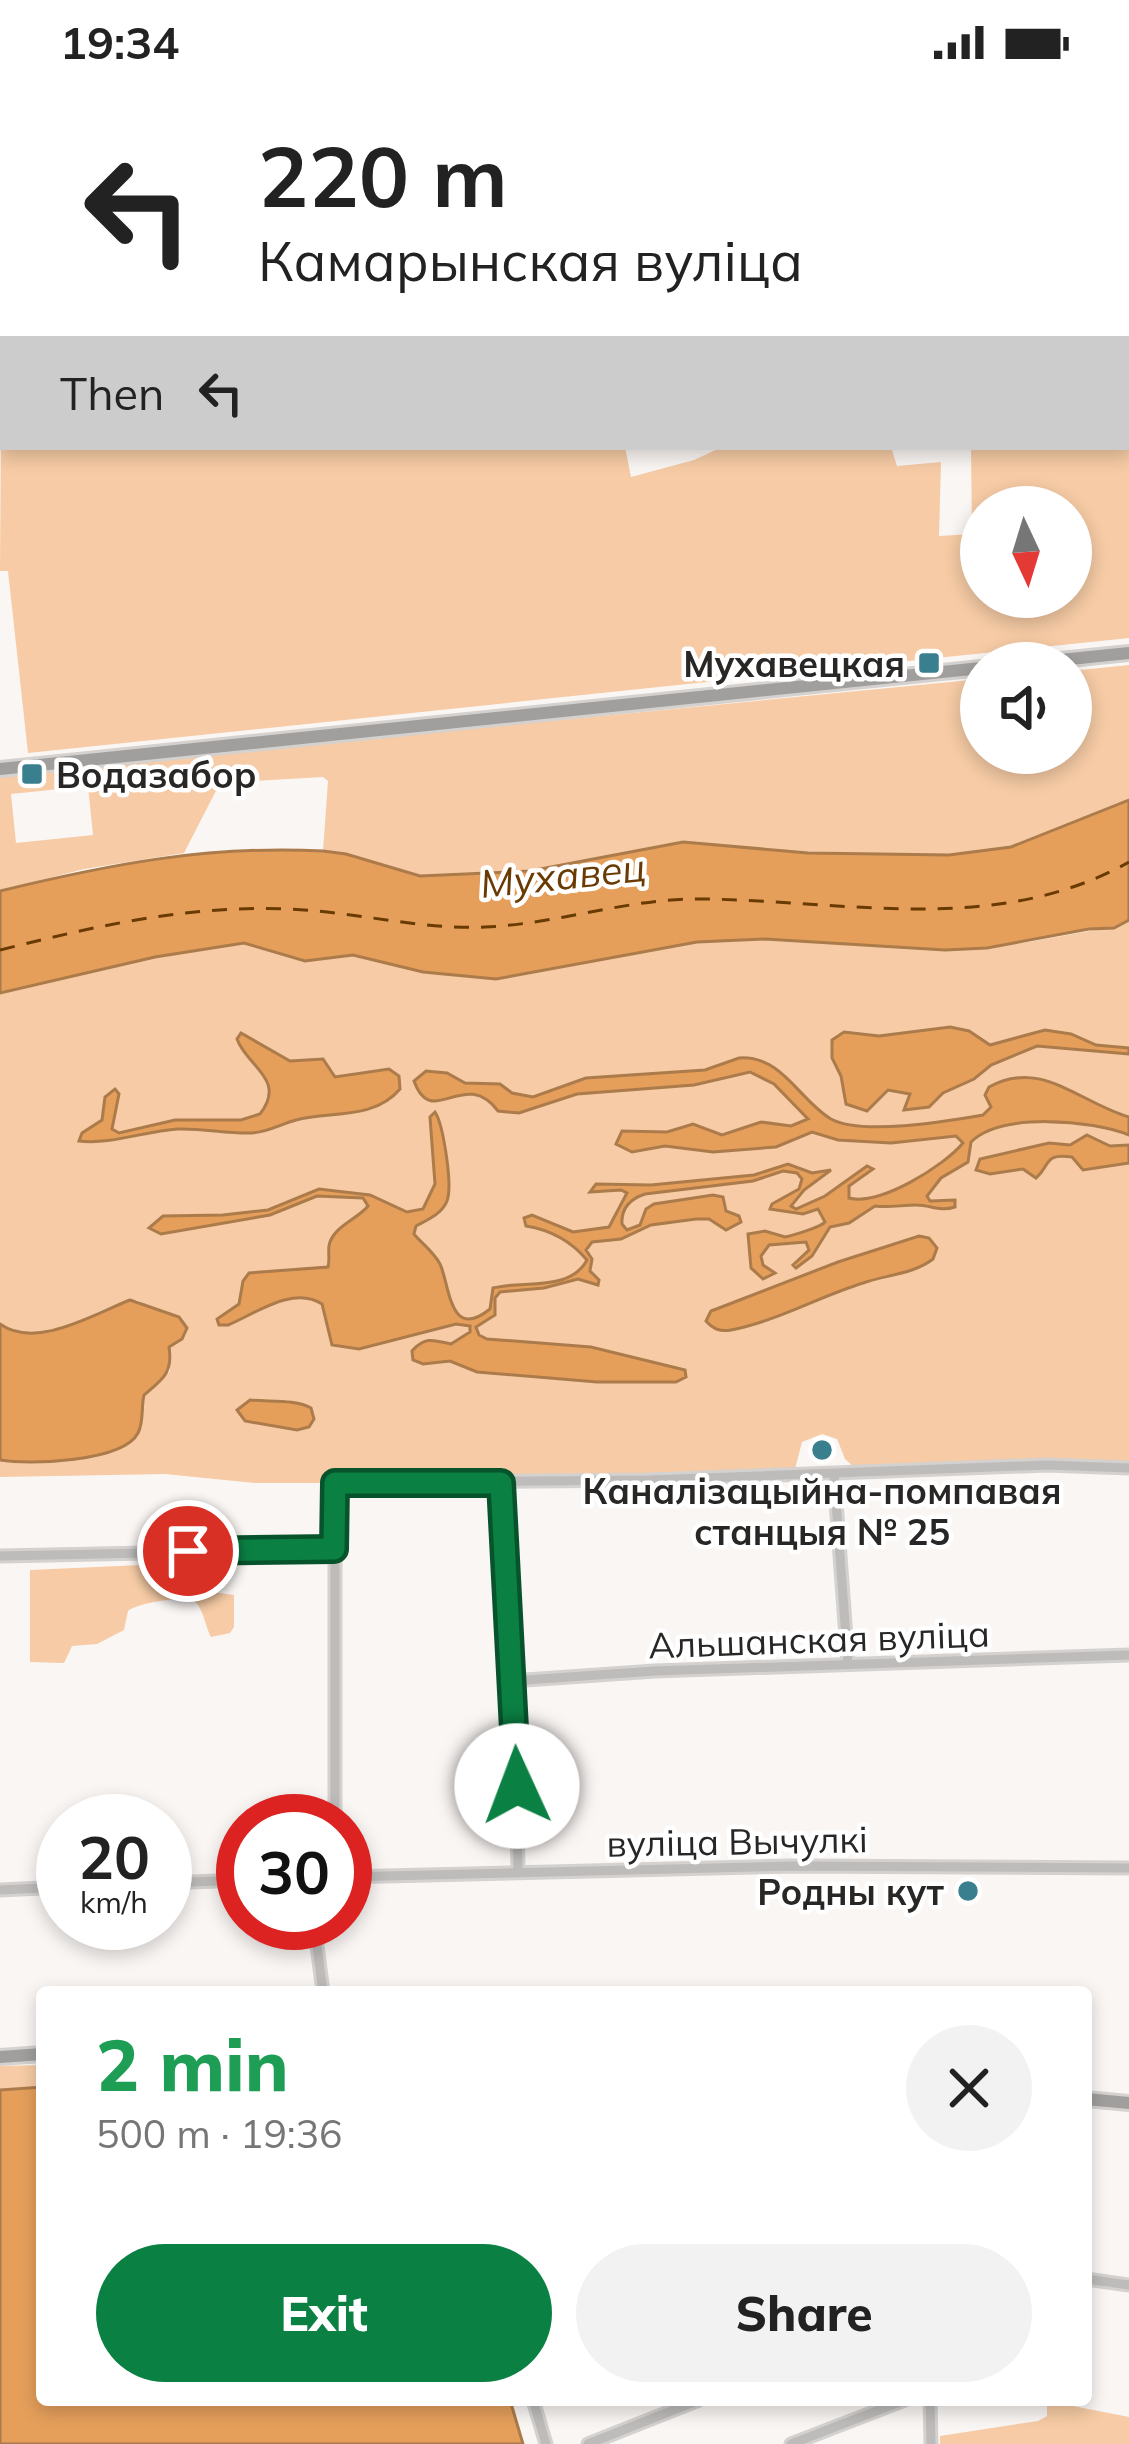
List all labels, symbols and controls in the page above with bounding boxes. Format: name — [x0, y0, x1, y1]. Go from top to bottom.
text: 19:34 — [60, 14, 179, 70]
text: 220 m — [258, 123, 508, 228]
icon: left — [60, 132, 216, 288]
text: Камарынская вуліца — [258, 227, 803, 295]
icon: left — [188, 360, 254, 426]
text: Then — [60, 365, 164, 421]
north arrow — [960, 486, 1092, 618]
map controls — [960, 486, 1092, 774]
place label: Мухавецкая — [683, 641, 905, 686]
button: sound — [960, 642, 1092, 774]
marker: Мухавецкая — [916, 650, 942, 676]
place label: Водазабор — [56, 752, 257, 797]
marker: Водазабор — [19, 761, 45, 787]
water label: Мухавец — [478, 842, 648, 908]
marker: Каналізацыйна-помпавая станцыя № 25 — [809, 1437, 835, 1463]
place label: Каналізацыйна-помпавая станцыя № 25 — [583, 1468, 1061, 1554]
pin — [137, 1500, 239, 1602]
icon: arrive — [155, 1518, 221, 1584]
street label: Альшанская вуліца — [648, 1611, 990, 1667]
position arrow — [454, 1723, 580, 1849]
speed limit sign: 30 — [216, 1794, 372, 1950]
street label: вуліца Вычулкі — [606, 1816, 868, 1866]
text: 20 — [78, 1819, 150, 1894]
place label: Родны кут — [757, 1869, 945, 1914]
marker: Родны кут — [955, 1878, 981, 1904]
text: km/h — [80, 1883, 148, 1921]
text: 2 min — [96, 2019, 289, 2109]
button: close — [906, 2025, 1032, 2151]
text: 500 m · 19:36 — [96, 2109, 342, 2158]
button: Exit — [96, 2244, 552, 2382]
button: Share — [576, 2244, 1032, 2382]

